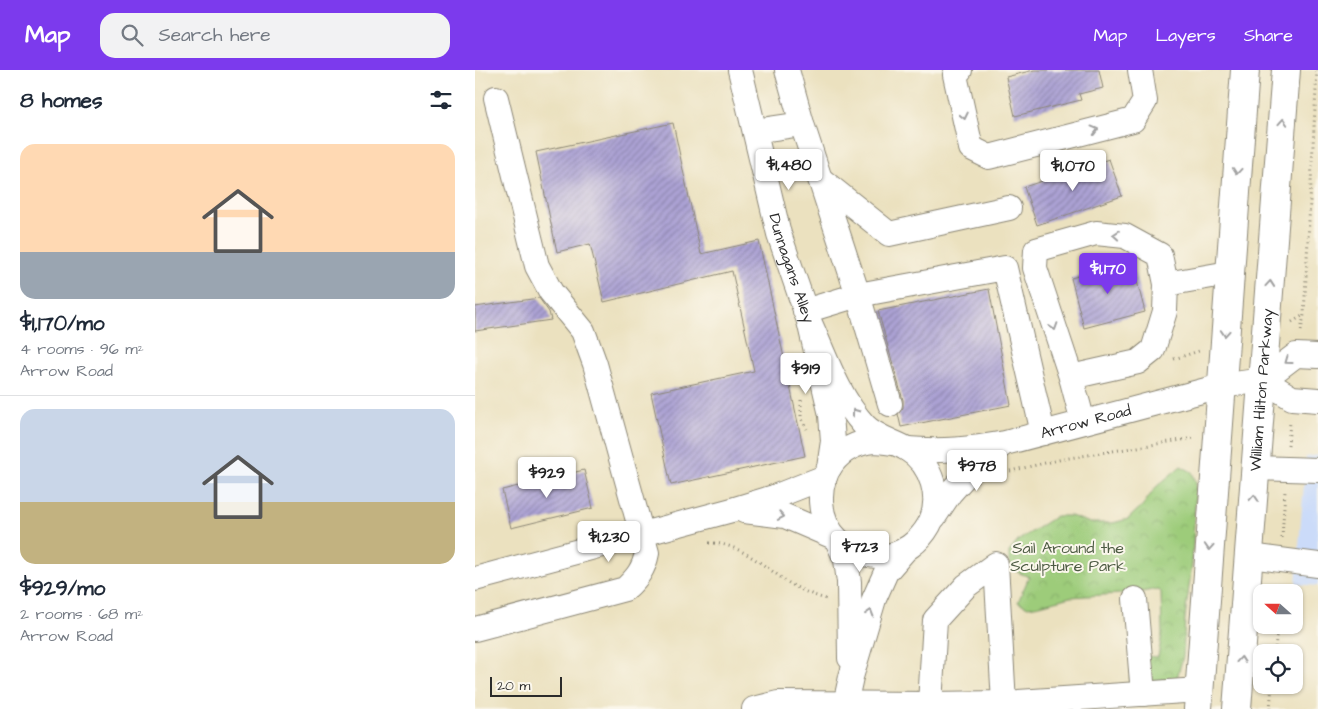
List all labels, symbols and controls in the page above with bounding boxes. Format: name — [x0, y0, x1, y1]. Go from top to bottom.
search box — [100, 13, 450, 58]
text: Map — [25, 18, 70, 52]
icon: search — [118, 21, 146, 49]
text: Search here — [158, 22, 271, 49]
text: Map — [1093, 23, 1127, 48]
text: Layers — [1155, 23, 1216, 48]
text: Share — [1244, 23, 1293, 48]
text: 8 homes — [20, 86, 102, 115]
icon: filters — [427, 86, 455, 114]
one-way arrow — [958, 111, 969, 120]
one-way arrow — [1277, 118, 1288, 126]
one-way arrow — [1090, 125, 1098, 135]
pin: $1,480 — [748, 148, 830, 191]
pin: $1,070 — [1032, 150, 1114, 192]
text: $1,480 — [766, 154, 812, 176]
text: $1,070 — [1051, 155, 1095, 177]
one-way arrow — [1231, 167, 1242, 175]
icon: home — [193, 176, 283, 266]
street label: Dunnagans Alley — [764, 211, 820, 327]
one-way arrow — [1112, 230, 1120, 241]
pin: $1,170 — [1067, 252, 1149, 295]
text: $1,170 — [1090, 258, 1126, 280]
one-way arrow — [1264, 280, 1275, 288]
street label: William Hilton Parkway — [1244, 307, 1280, 472]
text: $1,170/mo — [20, 309, 105, 338]
one-way arrow — [1048, 322, 1058, 331]
one-way arrow — [1219, 329, 1230, 337]
text: 4 rooms · 96 m² — [20, 338, 144, 360]
pin: $919 — [776, 352, 836, 395]
one-way arrow — [1284, 355, 1294, 364]
text: $919 — [791, 358, 821, 380]
text: Arrow Road — [20, 360, 113, 382]
street label: Arrow Road — [1038, 399, 1134, 444]
one-way arrow — [852, 408, 861, 417]
icon: home — [193, 442, 283, 532]
pin: $978 — [947, 450, 1007, 492]
text: $978 — [958, 455, 996, 477]
pin: $929 — [517, 456, 577, 499]
text: $929 — [529, 462, 565, 484]
one-way arrow — [1248, 494, 1259, 502]
one-way arrow — [776, 510, 785, 520]
pin: $1,230 — [568, 520, 650, 563]
text: $1,230 — [588, 526, 630, 548]
pin: $723 — [830, 530, 890, 573]
text: $723 — [842, 536, 878, 558]
park label: Sail Around the Sculpture Park — [1010, 537, 1126, 577]
one-way arrow — [1204, 544, 1215, 552]
text: $929/mo — [20, 574, 105, 603]
north arrow — [1253, 584, 1303, 634]
map controls — [1253, 584, 1303, 694]
text: 2 rooms · 68 m² — [20, 603, 143, 625]
one-way arrow — [865, 610, 875, 618]
text: Arrow Road — [20, 625, 113, 647]
button: locate — [1253, 644, 1303, 694]
one-way arrow — [1235, 656, 1246, 664]
scale bar — [490, 674, 563, 697]
text: 20 m — [497, 676, 530, 696]

